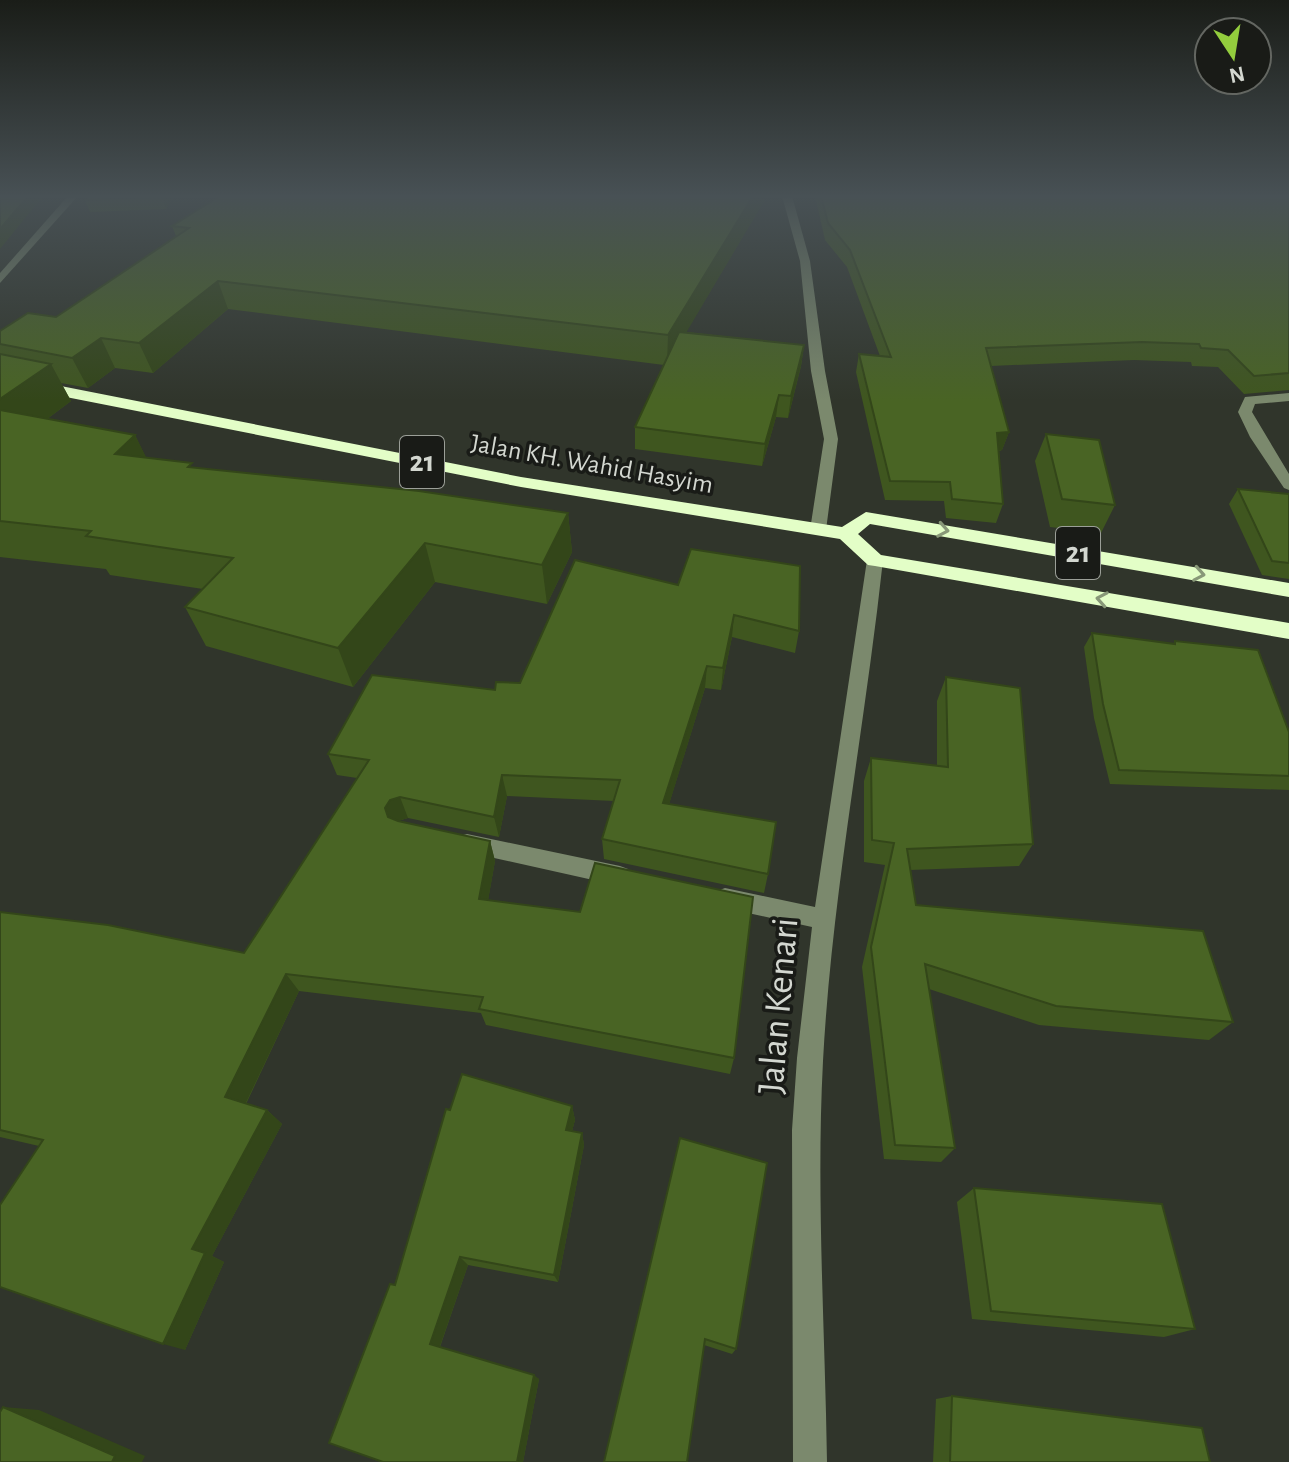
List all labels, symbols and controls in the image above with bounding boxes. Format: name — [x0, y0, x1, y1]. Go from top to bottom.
north arrow — [1193, 16, 1273, 96]
text: N — [1227, 62, 1247, 87]
street label: Jalan KH. Wahid Hasyim — [469, 430, 715, 498]
road number: 21 — [400, 436, 444, 488]
one-way arrow — [936, 521, 950, 538]
road number: 21 — [1056, 527, 1100, 579]
one-way arrow — [1193, 565, 1206, 582]
one-way arrow — [1095, 591, 1109, 608]
street label: Jalan Kenari — [752, 916, 806, 1096]

